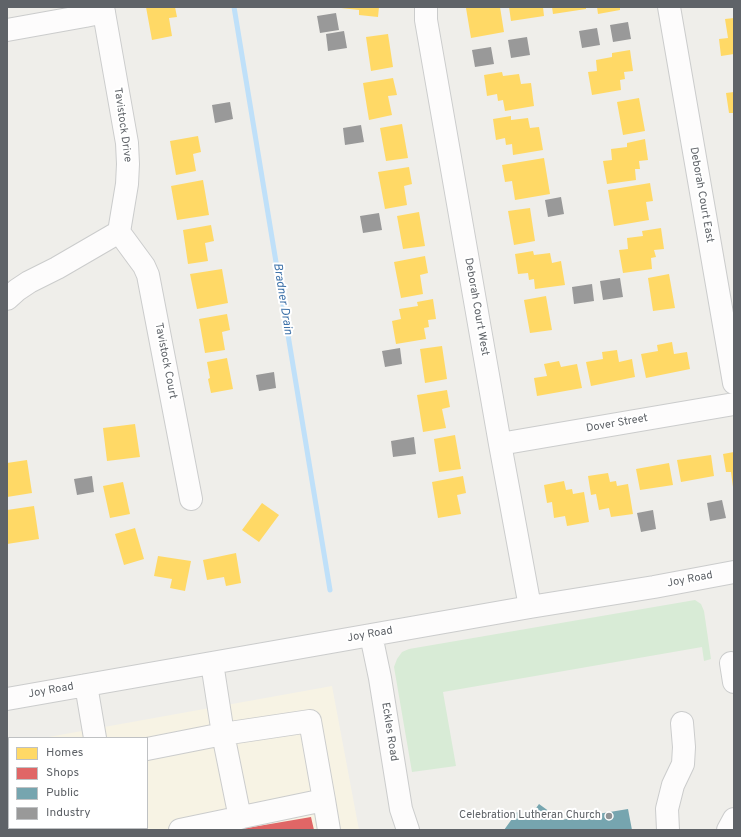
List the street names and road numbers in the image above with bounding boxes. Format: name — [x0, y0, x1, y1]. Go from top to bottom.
street label: Tavistock Drive — [110, 87, 134, 163]
street label: Deborah Court East — [686, 146, 716, 244]
street label: Deborah Court West — [461, 257, 491, 357]
street label: Tavistock Court — [151, 322, 179, 400]
street label: Dover Street — [585, 412, 649, 436]
street label: Joy Road — [666, 569, 714, 591]
street label: Joy Road — [346, 625, 394, 645]
street label: Joy Road — [27, 681, 75, 701]
street label: Eckles Road — [378, 702, 400, 762]

